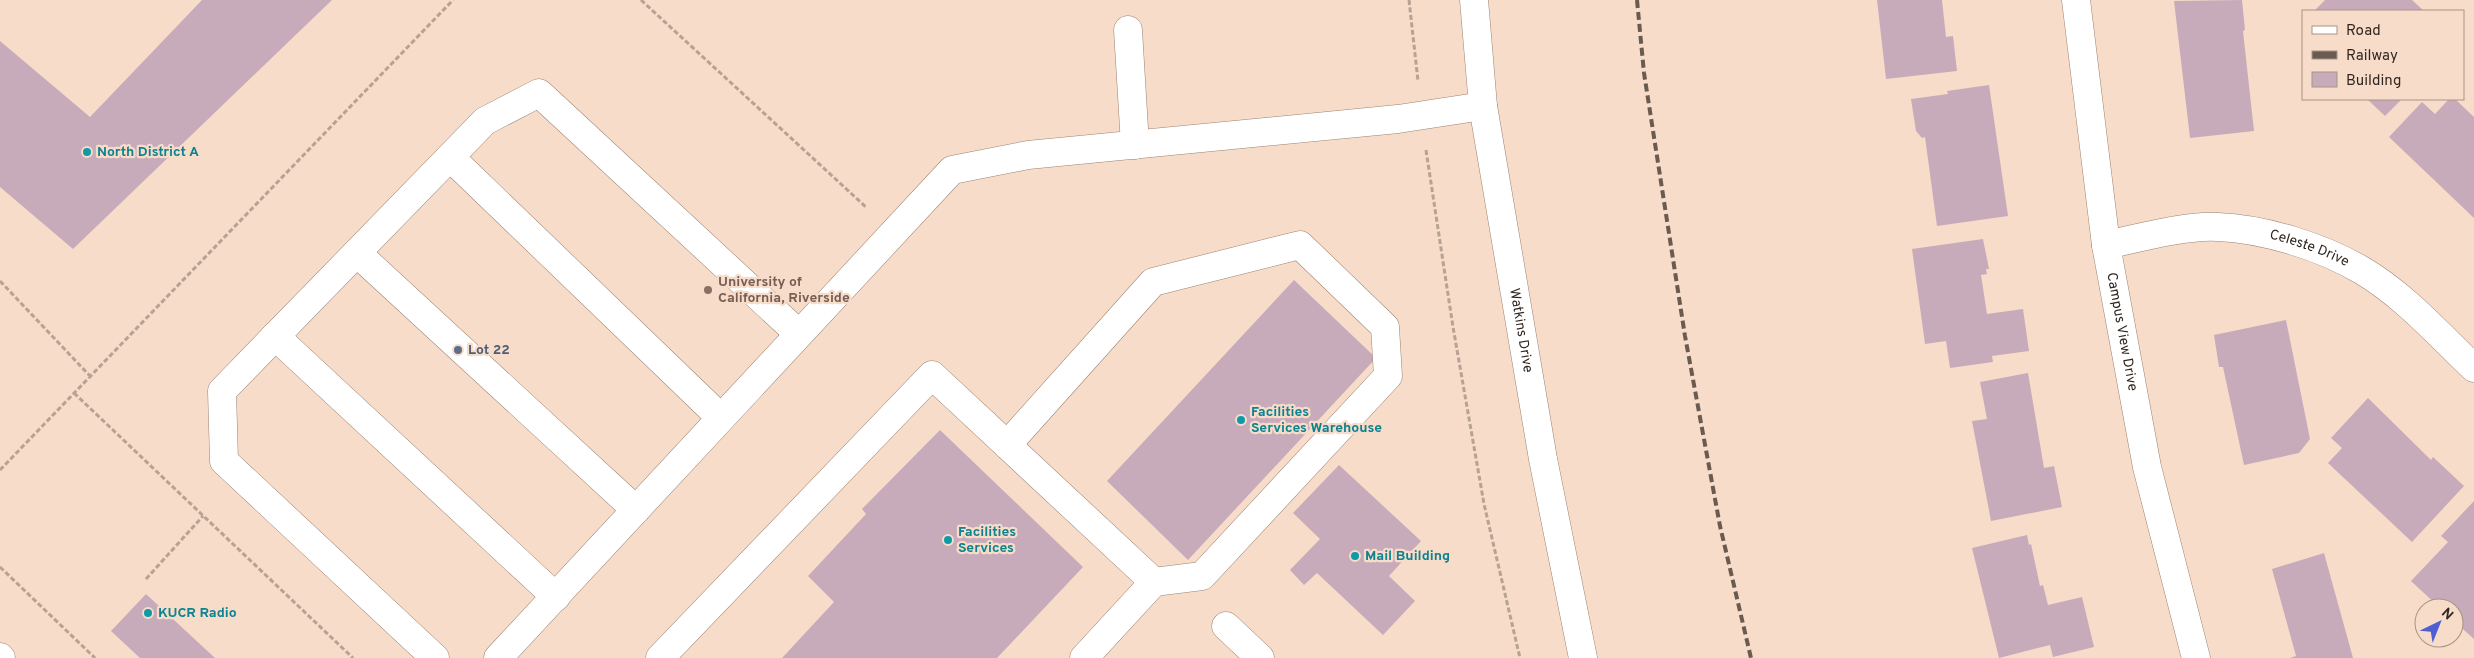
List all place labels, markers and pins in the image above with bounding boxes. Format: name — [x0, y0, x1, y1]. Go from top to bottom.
place label: North District A — [97, 144, 199, 161]
marker: North District A — [81, 146, 93, 158]
place label: University of California, Riverside — [718, 274, 850, 307]
marker: University of California, Riverside — [702, 284, 714, 296]
place label: Lot 22 — [468, 342, 510, 359]
marker: Lot 22 — [452, 344, 464, 356]
place label: Facilities Services Warehouse — [1251, 404, 1382, 437]
marker: Facilities Services Warehouse — [1235, 414, 1247, 426]
place label: Facilities Services — [958, 524, 1016, 557]
marker: Facilities Services — [942, 534, 954, 546]
place label: Mail Building — [1365, 548, 1450, 565]
marker: Mail Building — [1349, 550, 1361, 562]
place label: KUCR Radio — [158, 605, 237, 622]
marker: KUCR Radio — [142, 607, 154, 619]

